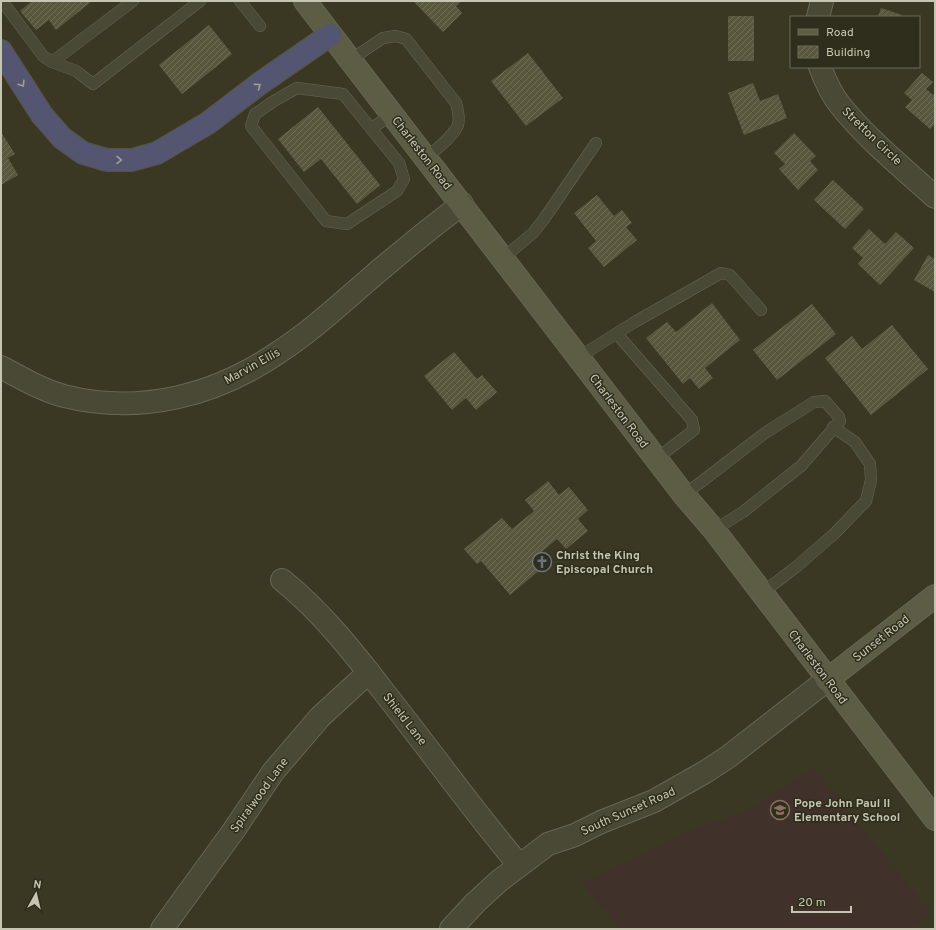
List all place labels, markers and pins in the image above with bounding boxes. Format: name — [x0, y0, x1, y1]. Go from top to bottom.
place label: Christ the King Episcopal Church — [556, 548, 653, 578]
church icon: Christ the King Episcopal Church — [531, 551, 553, 573]
place label: Pope John Paul II Elementary School — [794, 796, 900, 826]
school or university icon: Pope John Paul II Elementary School — [769, 799, 791, 821]

